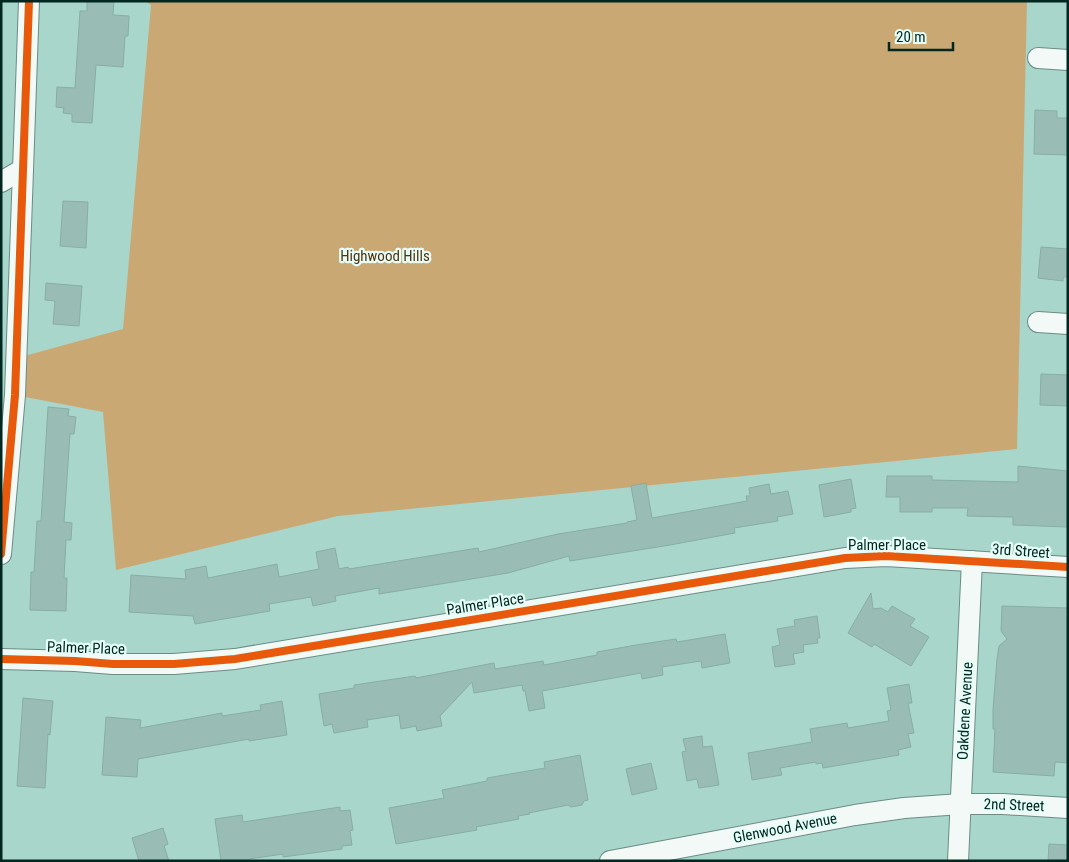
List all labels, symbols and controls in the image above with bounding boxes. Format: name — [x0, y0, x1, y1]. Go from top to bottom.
scale bar — [889, 20, 953, 52]
text: 20 m — [896, 28, 926, 46]
park label: Highwood Hills — [340, 247, 430, 265]
street label: Palmer Place — [848, 536, 926, 554]
street label: 3rd Street — [992, 540, 1050, 562]
street label: Palmer Place — [445, 589, 525, 619]
street label: Palmer Place — [47, 638, 125, 658]
street label: Oakdene Avenue — [953, 661, 977, 761]
street label: 2nd Street — [983, 795, 1045, 815]
street label: Glenwood Avenue — [732, 809, 838, 847]

